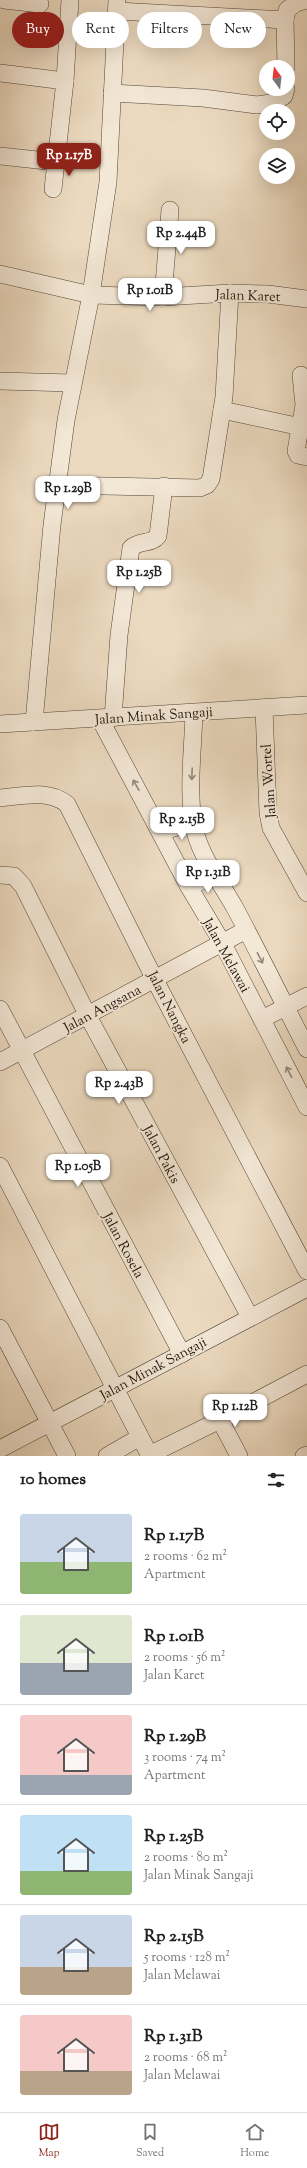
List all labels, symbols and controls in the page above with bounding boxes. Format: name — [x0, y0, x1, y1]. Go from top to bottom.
chip: Buy — [12, 12, 64, 48]
chip: Rent — [72, 12, 129, 48]
chip: Filters — [137, 12, 202, 48]
chip: New — [210, 12, 266, 48]
north arrow — [259, 60, 295, 96]
map controls — [259, 60, 295, 184]
button: locate — [259, 104, 295, 140]
pin: Rp 1.17B — [28, 143, 110, 177]
text: Rp 1.17B — [46, 147, 92, 165]
button: layers — [259, 148, 295, 184]
pin: Rp 2.44B — [140, 221, 222, 255]
text: Rp 2.44B — [156, 225, 206, 243]
pin: Rp 1.01B — [109, 278, 191, 312]
text: Rp 1.01B — [127, 282, 173, 300]
street label: Jalan Karet — [214, 286, 281, 308]
pin: Rp 1.29B — [27, 476, 109, 510]
text: Rp 1.29B — [44, 480, 92, 498]
pin: Rp 1.25B — [98, 560, 180, 594]
text: Rp 1.25B — [116, 564, 162, 582]
street label: Jalan Minak Sangaji — [93, 703, 214, 731]
street label: Jalan Wortel — [257, 743, 283, 820]
one-way arrow — [188, 767, 195, 780]
one-way arrow — [131, 779, 139, 791]
pin: Rp 2.15B — [141, 807, 223, 841]
text: Rp 2.15B — [159, 811, 205, 829]
pin: Rp 1.31B — [167, 860, 249, 894]
text: Rp 1.31B — [186, 864, 230, 882]
street label: Jalan Melawai — [196, 914, 254, 997]
one-way arrow — [257, 952, 265, 964]
street label: Jalan Nangka — [141, 967, 195, 1048]
street label: Jalan Angsana — [60, 981, 146, 1039]
one-way arrow — [285, 1067, 292, 1079]
pin: Rp 2.43B — [78, 1071, 160, 1105]
text: Rp 2.43B — [95, 1075, 143, 1093]
street label: Jalan Pakis — [136, 1121, 184, 1188]
pin: Rp 1.05B — [37, 1154, 119, 1188]
text: Rp 1.05B — [55, 1158, 101, 1176]
street label: Jalan Rosela — [96, 1209, 148, 1283]
street label: Jalan Minak Sangaji — [96, 1333, 211, 1407]
pin: Rp 1.12B — [194, 1394, 276, 1428]
text: Rp 1.12B — [212, 1398, 258, 1416]
text: 10 homes — [20, 1468, 86, 1492]
icon: filters — [265, 1469, 287, 1491]
text: Rp 1.17B — [144, 1524, 204, 1548]
icon: home — [52, 1530, 100, 1578]
text: 2 rooms · 62 m² — [144, 1548, 227, 1566]
text: Apartment — [144, 1566, 205, 1584]
text: Rp 1.01B — [144, 1625, 204, 1649]
icon: home — [52, 1631, 100, 1679]
text: 2 rooms · 56 m² — [144, 1649, 225, 1667]
text: Jalan Karet — [144, 1667, 204, 1685]
text: Rp 1.29B — [144, 1725, 206, 1749]
icon: home — [52, 1731, 100, 1779]
text: 3 rooms · 74 m² — [144, 1749, 226, 1767]
text: Apartment — [144, 1767, 205, 1785]
text: Rp 1.25B — [144, 1825, 204, 1849]
icon: home — [52, 1831, 100, 1879]
text: 2 rooms · 80 m² — [144, 1849, 228, 1867]
text: Jalan Minak Sangaji — [144, 1867, 254, 1885]
text: Rp 2.15B — [144, 1925, 204, 1949]
icon: home — [52, 1931, 100, 1979]
text: 5 rooms · 128 m² — [144, 1949, 230, 1967]
text: Jalan Melawai — [144, 1967, 220, 1985]
text: Rp 1.31B — [144, 2025, 203, 2049]
icon: home — [52, 2031, 100, 2079]
text: 2 rooms · 68 m² — [144, 2049, 228, 2067]
text: Jalan Melawai — [144, 2067, 220, 2085]
tab: Map — [38, 2121, 60, 2161]
tab: Saved — [136, 2121, 164, 2161]
tab: Home — [240, 2121, 269, 2161]

